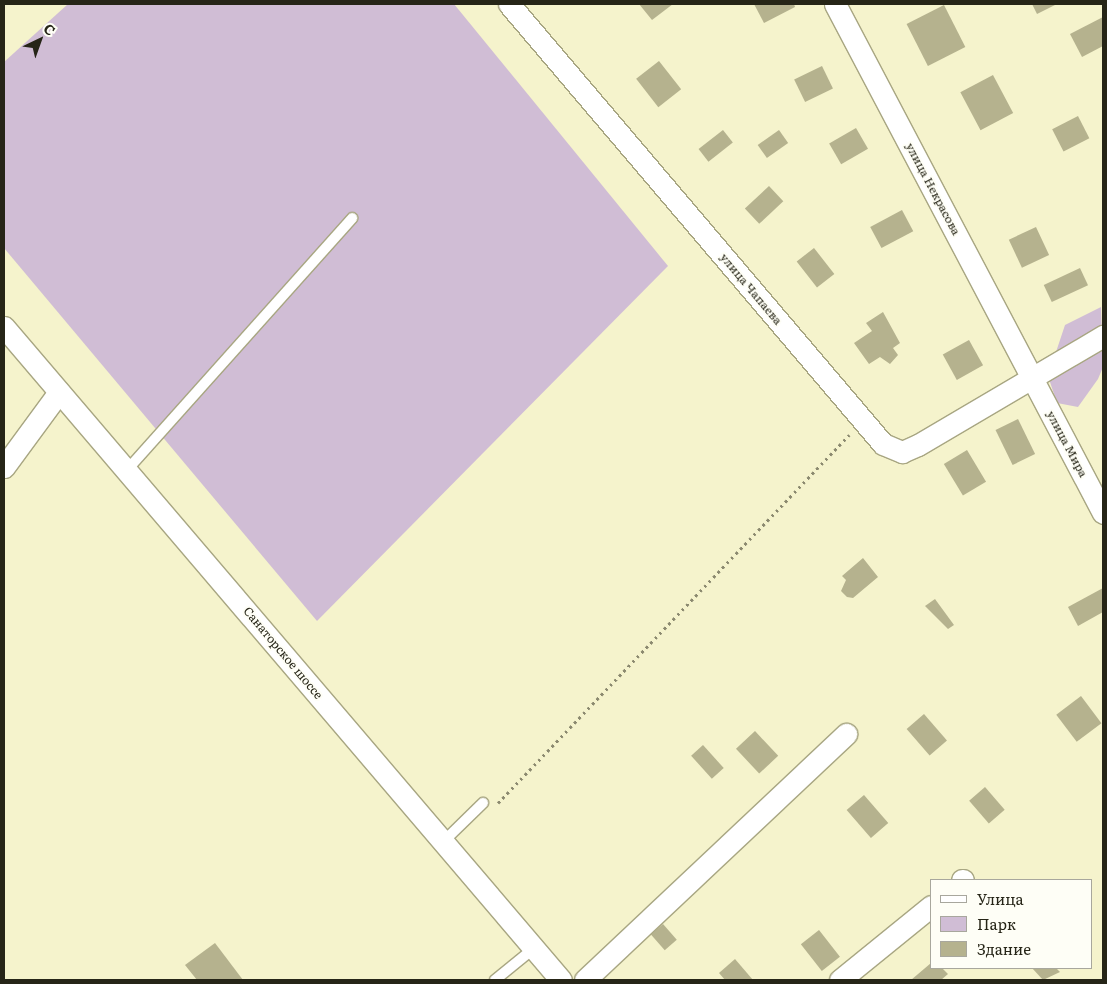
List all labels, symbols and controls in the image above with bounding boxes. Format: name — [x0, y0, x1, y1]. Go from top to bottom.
north arrow — [15, 15, 65, 65]
text: С — [40, 18, 60, 40]
street label: улица Некрасова — [903, 140, 963, 238]
street label: улица Чапаева — [717, 250, 785, 328]
street label: улица Мира — [1043, 408, 1091, 480]
street label: Санаторское шоссе — [240, 604, 326, 702]
legend — [930, 879, 1092, 969]
text: Улица — [977, 887, 1024, 910]
text: Парк — [977, 912, 1016, 935]
text: Здание — [977, 937, 1031, 960]

